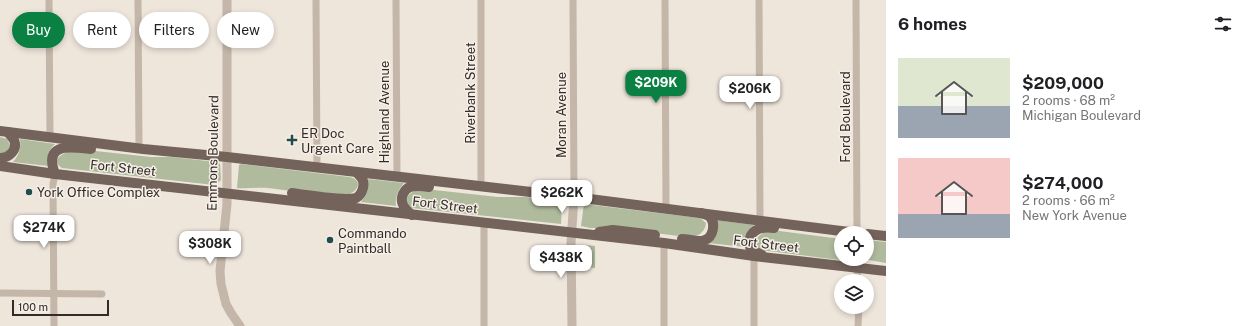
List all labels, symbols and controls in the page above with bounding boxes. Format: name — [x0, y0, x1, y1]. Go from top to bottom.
chip: Buy — [12, 12, 65, 48]
chip: Rent — [73, 12, 131, 48]
chip: Filters — [139, 12, 209, 48]
chip: New — [217, 12, 274, 48]
icon: filters — [1212, 13, 1234, 35]
text: 6 homes — [898, 14, 967, 34]
street label: Riverbank Street — [463, 42, 478, 144]
street label: Highland Avenue — [377, 61, 392, 163]
pin: $209K — [628, 70, 684, 104]
street label: Ford Boulevard — [838, 71, 853, 163]
street label: Moran Avenue — [554, 72, 569, 158]
text: $209,000 — [1022, 73, 1104, 93]
icon: home — [930, 74, 978, 122]
text: $209K — [634, 75, 678, 90]
pin: $206K — [722, 76, 778, 110]
text: $206K — [728, 81, 772, 96]
text: 2 rooms · 68 m² — [1022, 93, 1115, 108]
street label: Emmons Boulevard — [204, 95, 222, 211]
text: Michigan Boulevard — [1022, 108, 1141, 123]
place label: ER Doc Urgent Care — [301, 126, 374, 156]
marker: ER Doc Urgent Care — [286, 134, 298, 146]
street label: Fort Street — [89, 157, 157, 179]
text: $274,000 — [1022, 173, 1103, 193]
icon: home — [930, 174, 978, 222]
pin: $262K — [534, 180, 590, 214]
place label: York Office Complex — [37, 185, 160, 200]
text: $262K — [540, 185, 584, 200]
marker: York Office Complex — [24, 187, 34, 197]
text: 2 rooms · 66 m² — [1022, 193, 1115, 208]
street label: Fort Street — [411, 194, 479, 216]
text: New York Avenue — [1022, 208, 1127, 223]
pin: $274K — [16, 215, 72, 249]
text: $274K — [23, 220, 65, 235]
place label: Commando Paintball — [338, 226, 407, 256]
map controls — [834, 226, 874, 314]
button: locate — [834, 226, 874, 266]
pin: $308K — [182, 231, 238, 265]
street label: Fort Street — [732, 233, 800, 255]
marker: Commando Paintball — [325, 235, 335, 245]
text: $308K — [188, 236, 232, 251]
pin: $438K — [533, 245, 589, 279]
text: $438K — [539, 250, 583, 265]
button: layers — [834, 274, 874, 314]
scale bar — [12, 298, 109, 317]
text: 100 m — [18, 301, 48, 313]

